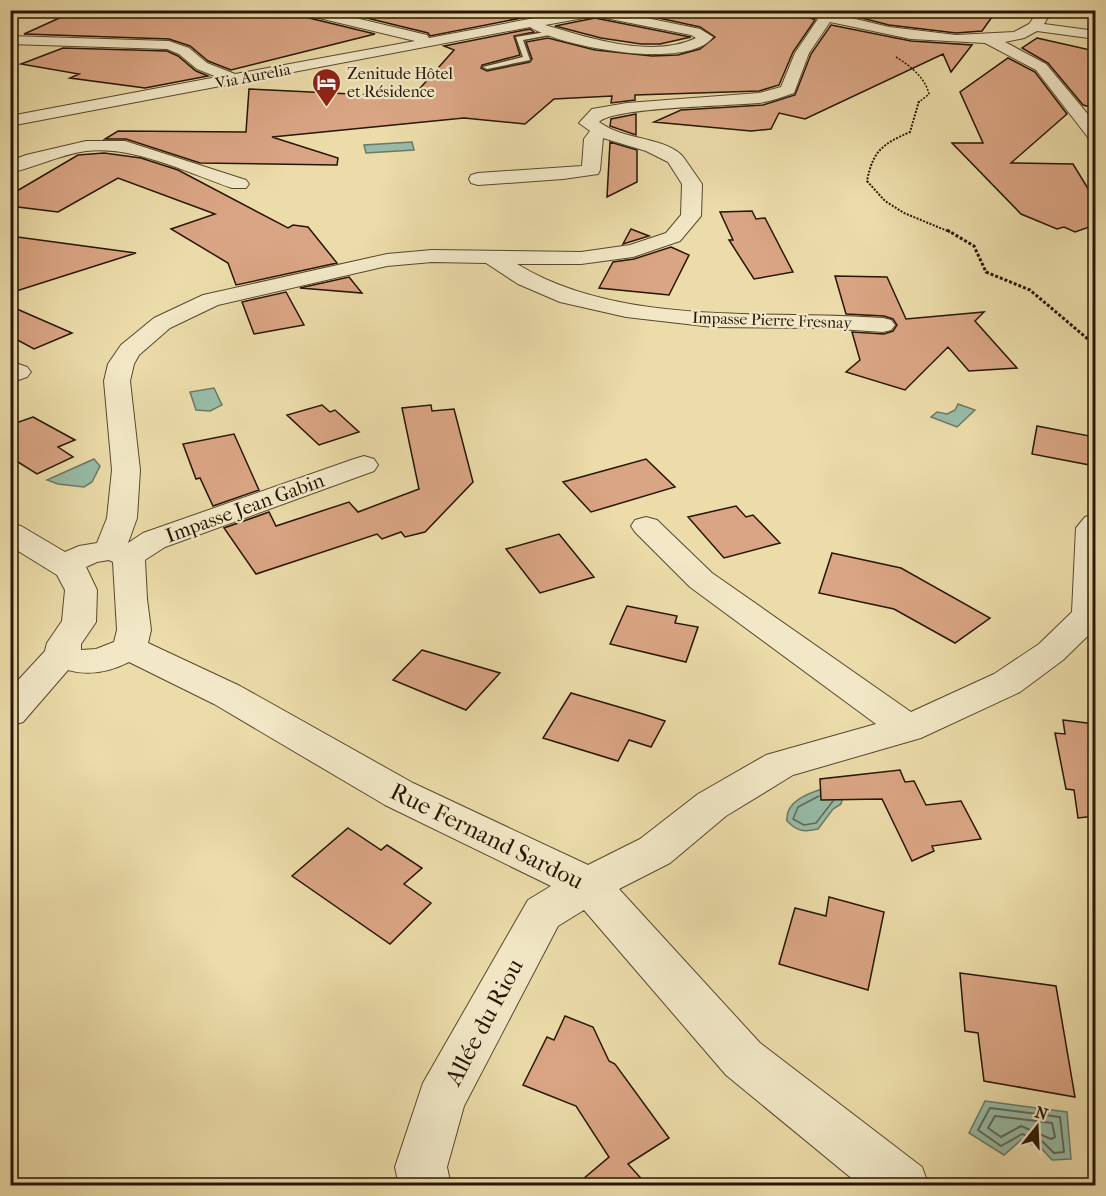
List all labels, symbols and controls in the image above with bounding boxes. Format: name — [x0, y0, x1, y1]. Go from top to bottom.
street label: Via Aurelia — [213, 59, 293, 93]
place label: Zenitude Hôtel et Résidence — [347, 64, 453, 101]
hotel icon: Zenitude Hôtel et Résidence — [310, 66, 342, 108]
street label: Impasse Pierre Fresnay — [692, 308, 853, 332]
street label: Impasse Jean Gabin — [163, 469, 328, 547]
street label: Rue Fernand Sardou — [386, 777, 589, 895]
street label: Allée du Riou — [439, 954, 529, 1091]
north arrow — [1007, 1097, 1067, 1157]
text: N — [1033, 1102, 1051, 1124]

